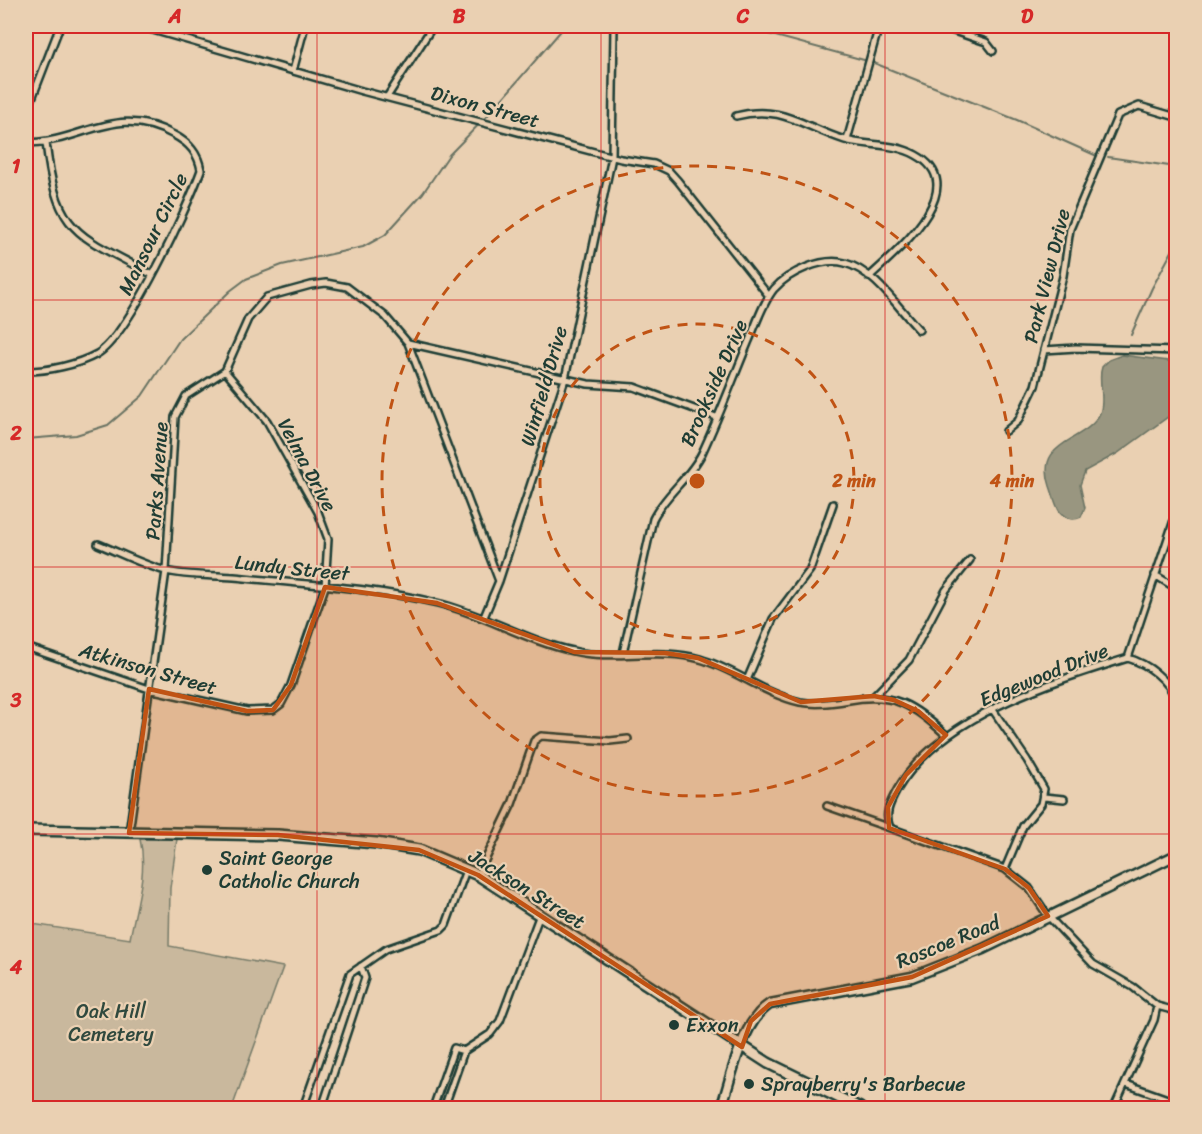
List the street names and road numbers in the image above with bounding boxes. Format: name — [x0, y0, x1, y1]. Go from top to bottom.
street label: Dixon Street — [427, 76, 544, 138]
street label: Mansour Circle — [108, 167, 198, 301]
street label: Park View Drive — [1013, 205, 1081, 347]
street label: Brookside Drive — [670, 313, 758, 452]
street label: Winfield Drive — [510, 322, 578, 450]
street label: Velma Drive — [268, 412, 346, 518]
street label: Parks Avenue — [135, 420, 179, 541]
street label: Lundy Street — [233, 545, 352, 592]
street label: Atkinson Street — [74, 632, 221, 705]
street label: Edgewood Drive — [974, 633, 1114, 717]
street label: Jackson Street — [461, 839, 593, 939]
street label: Roscoe Road — [891, 905, 1007, 979]

